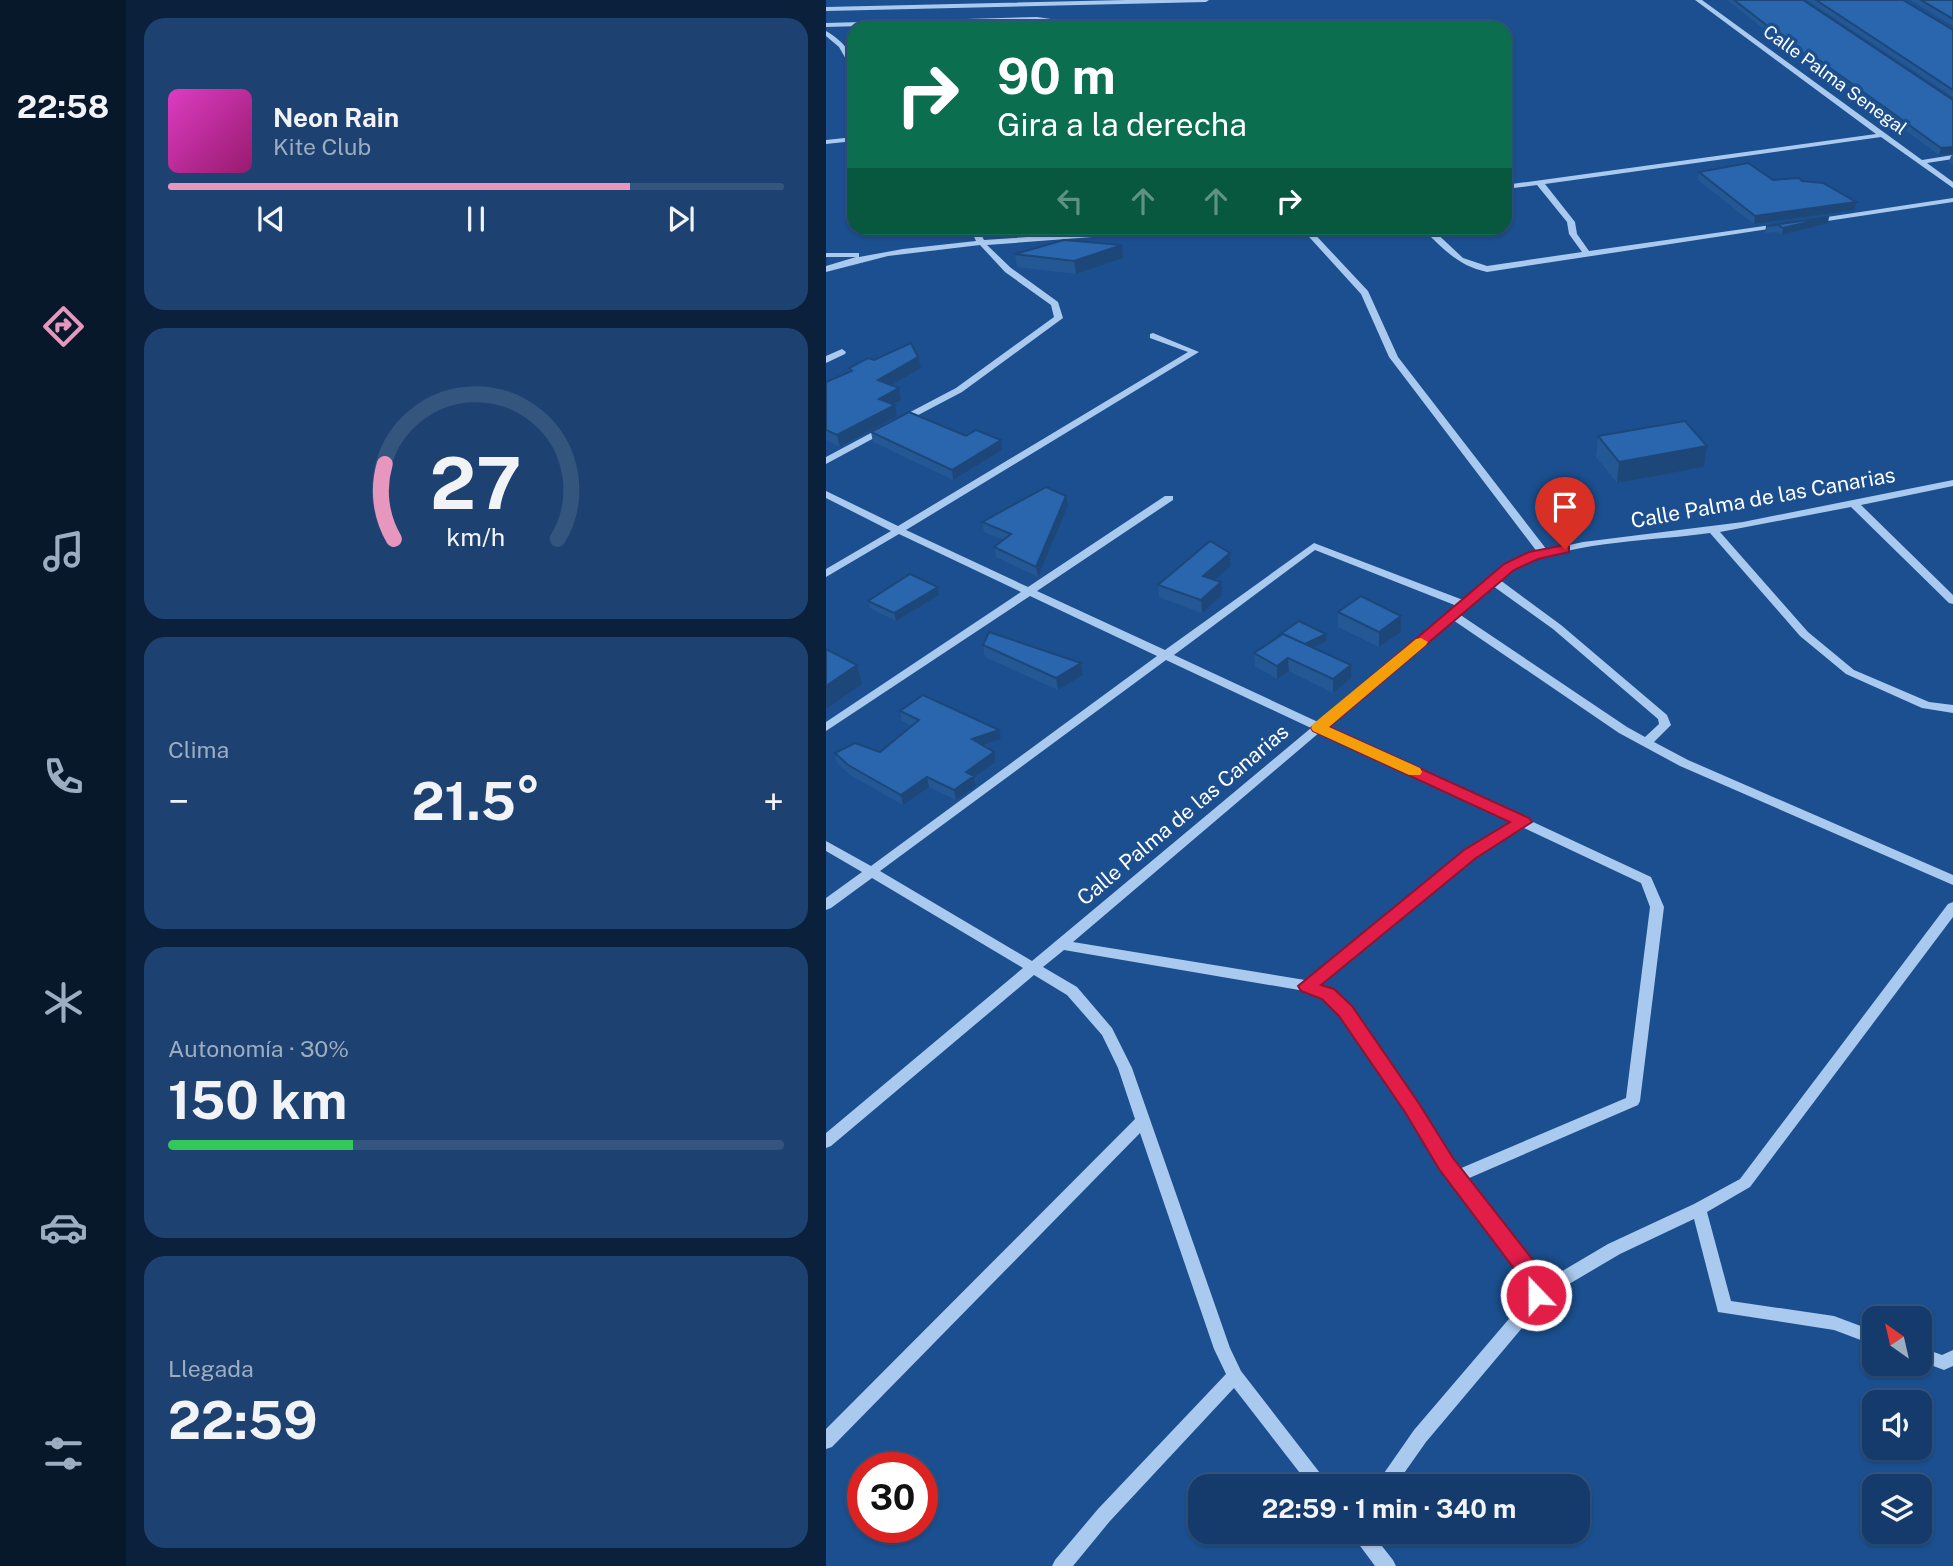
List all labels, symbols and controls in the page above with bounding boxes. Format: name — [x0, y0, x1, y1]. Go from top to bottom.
street label: Calle Palma Senegal — [1759, 20, 1911, 139]
text: 90 m — [997, 47, 1116, 105]
icon: right — [882, 49, 973, 140]
text: 22:58 — [17, 88, 109, 125]
text: Neon Rain — [273, 102, 399, 133]
text: Gira a la derecha — [997, 106, 1247, 143]
text: Kite Club — [273, 133, 371, 160]
icon: left — [1051, 182, 1089, 220]
icon: ahead — [1124, 182, 1162, 220]
icon: ahead — [1197, 182, 1235, 220]
icon: right — [1270, 182, 1308, 220]
icon: previous — [252, 200, 290, 238]
icon: pause — [457, 200, 495, 238]
icon: next — [662, 200, 700, 238]
icon: directions — [39, 302, 88, 351]
text: 27 — [430, 441, 522, 526]
street label: Calle Palma de las Canarias — [1629, 462, 1897, 533]
pin — [1535, 477, 1595, 549]
icon: arrive — [1546, 488, 1584, 526]
text: km/h — [447, 522, 505, 552]
icon: music — [39, 527, 88, 576]
street label: Calle Palma de las Canarias — [1072, 719, 1293, 910]
text: Clima — [168, 736, 229, 763]
icon: phone — [39, 752, 88, 801]
text: 21.5° — [411, 771, 541, 832]
text: − — [168, 779, 189, 824]
text: + — [763, 779, 784, 824]
icon: climate — [39, 978, 88, 1027]
text: Autonomía · 30% — [168, 1035, 349, 1062]
text: 150 km — [168, 1070, 347, 1131]
icon: car — [39, 1203, 88, 1252]
position arrow — [1499, 1258, 1573, 1332]
north arrow — [1862, 1306, 1932, 1376]
map controls — [1862, 1306, 1932, 1544]
text: Llegada — [168, 1355, 254, 1382]
text: 22:59 — [168, 1390, 317, 1451]
button: sound — [1862, 1390, 1932, 1460]
icon: filters — [39, 1429, 88, 1478]
speed limit sign: 30 — [847, 1452, 938, 1543]
button: layers — [1862, 1474, 1932, 1544]
text: 22:59 · 1 min · 340 m — [1262, 1493, 1516, 1524]

